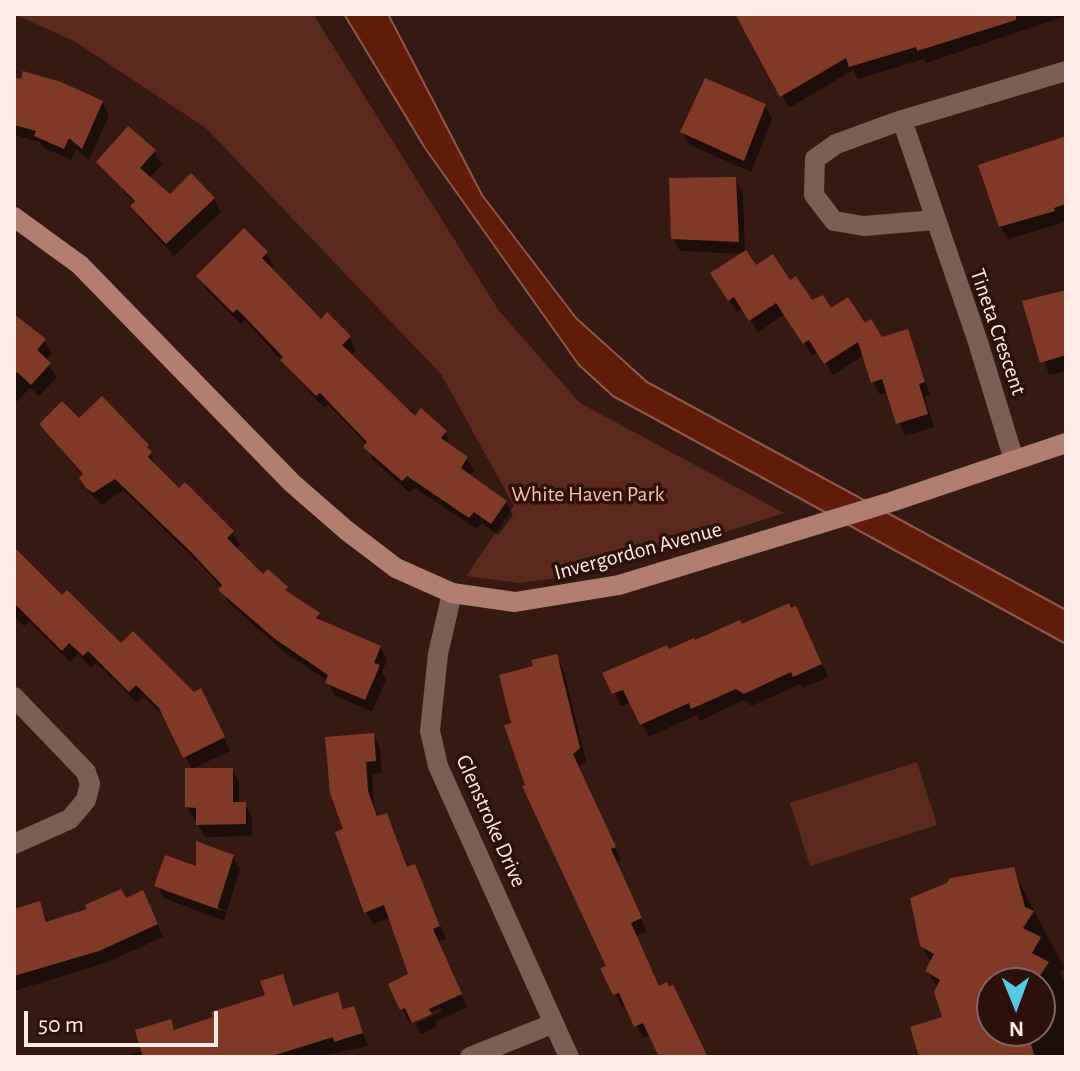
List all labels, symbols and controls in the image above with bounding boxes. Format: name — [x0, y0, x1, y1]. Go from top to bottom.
street label: Tineta Crescent — [964, 265, 1032, 399]
park label: White Haven Park — [511, 481, 665, 507]
street label: Invergordon Avenue — [551, 516, 725, 586]
street label: Glenstroke Drive — [450, 751, 532, 891]
north arrow — [976, 967, 1056, 1047]
scale bar — [28, 995, 222, 1045]
text: 50 m — [38, 1013, 84, 1037]
text: N — [1009, 1018, 1024, 1040]

